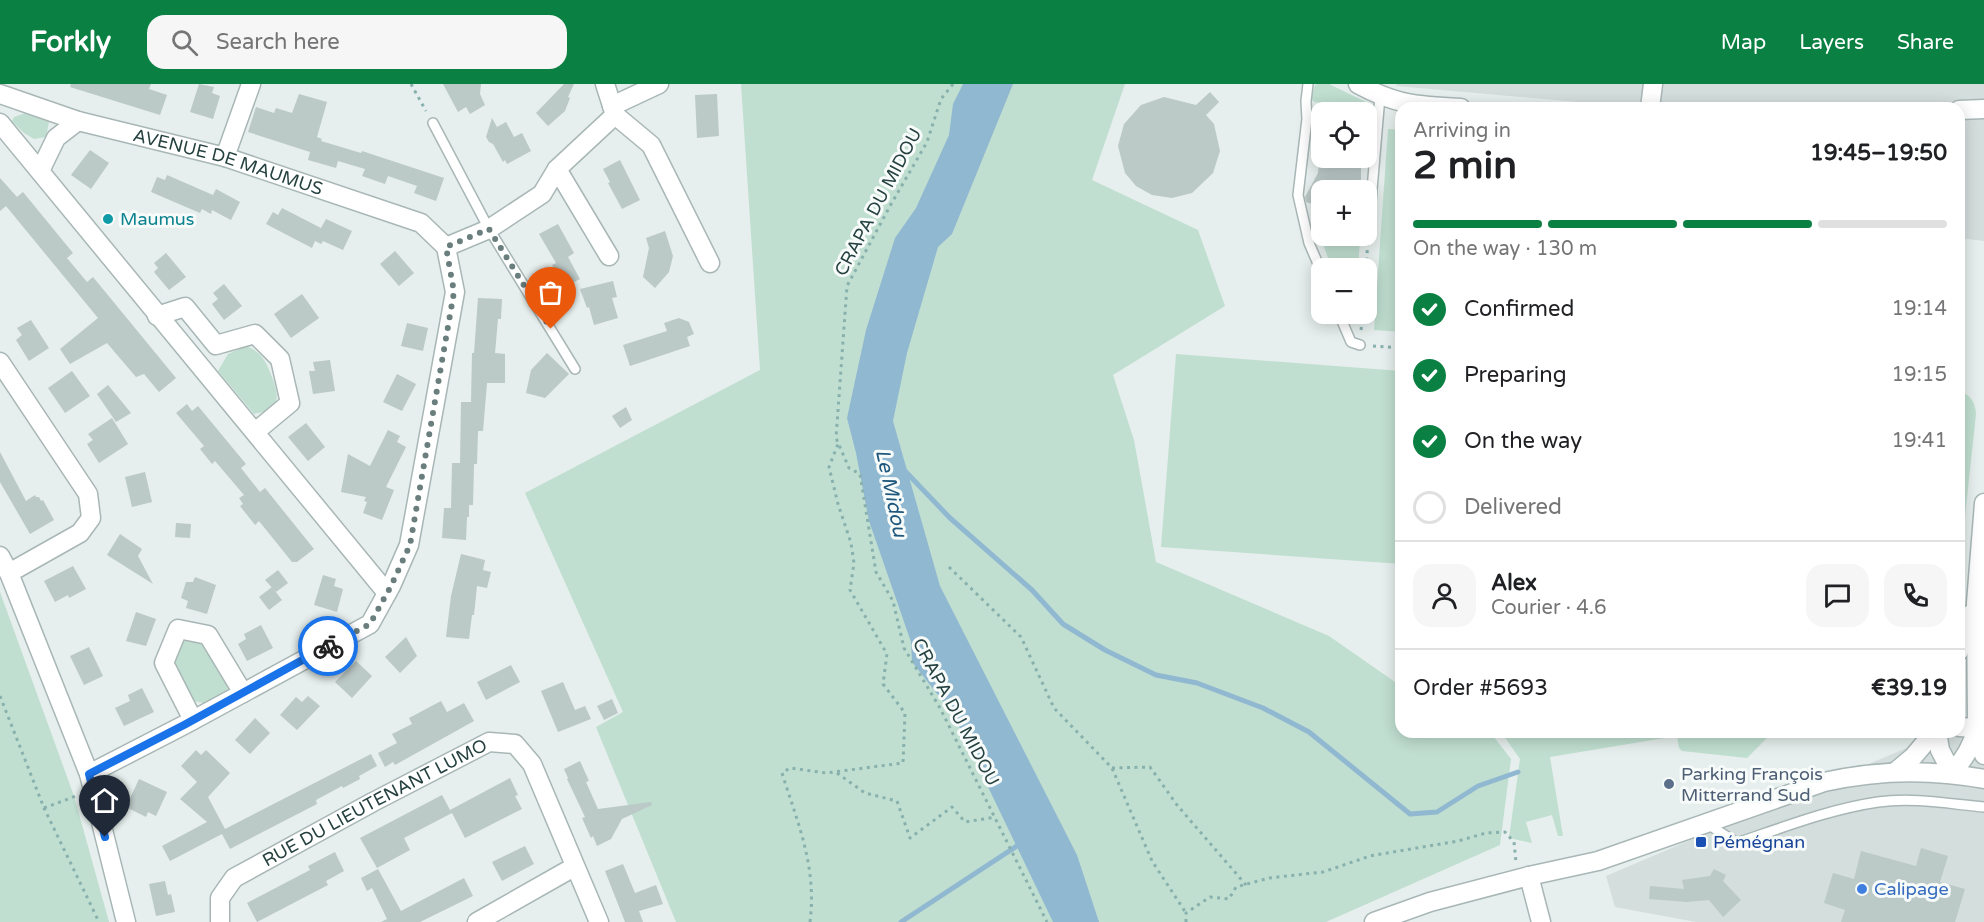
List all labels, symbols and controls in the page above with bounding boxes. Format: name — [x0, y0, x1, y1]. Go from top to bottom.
search box — [147, 15, 567, 69]
text: Forkly — [30, 25, 111, 59]
icon: search — [168, 26, 201, 59]
text: Search here — [216, 29, 340, 55]
text: Map — [1721, 30, 1766, 55]
text: Layers — [1799, 30, 1864, 55]
text: Share — [1897, 30, 1954, 55]
map controls — [1311, 102, 1377, 324]
button: locate — [1311, 102, 1377, 168]
text: Arriving in — [1413, 119, 1511, 143]
street label: AVENUE DE MAUMUS — [131, 124, 326, 200]
street label: CRAPA DU MIDOU — [830, 124, 926, 280]
text: 19:45–19:50 — [1810, 140, 1947, 166]
text: 2 min — [1413, 142, 1517, 189]
button: + — [1311, 180, 1377, 246]
place label: Maumus — [120, 208, 194, 230]
marker: Maumus — [101, 212, 115, 226]
text: On the way · 130 m — [1413, 237, 1597, 261]
button: − — [1311, 258, 1377, 324]
pin — [525, 267, 576, 329]
icon: bag — [534, 276, 567, 309]
icon: check — [1413, 293, 1446, 326]
text: Confirmed — [1464, 296, 1574, 322]
text: 19:14 — [1892, 297, 1947, 321]
icon: check — [1413, 359, 1446, 392]
text: Preparing — [1464, 362, 1567, 388]
text: 19:15 — [1892, 363, 1947, 387]
icon: check — [1413, 425, 1446, 458]
text: On the way — [1464, 428, 1582, 454]
text: 19:41 — [1892, 429, 1947, 453]
water label: Le Midou — [870, 447, 912, 541]
text: Delivered — [1464, 494, 1562, 520]
button: person — [1413, 564, 1476, 627]
button: chat — [1806, 564, 1869, 627]
button: phone — [1884, 564, 1947, 627]
text: Alex — [1491, 570, 1537, 596]
text: Courier · 4.6 — [1491, 596, 1606, 620]
courier — [298, 616, 358, 676]
icon: bike — [312, 630, 345, 663]
street label: CRAPA DU MIDOU — [908, 634, 1004, 790]
text: Order #5693 — [1413, 675, 1548, 701]
text: €39.19 — [1871, 675, 1947, 701]
street label: RUE DU LIEUTENANT LUMO — [258, 734, 491, 871]
place label: Parking François Mitterrand Sud — [1681, 763, 1823, 806]
pin — [79, 775, 130, 837]
marker: Parking François Mitterrand Sud — [1662, 777, 1676, 791]
icon: home — [88, 784, 121, 817]
place label: Pémégnan — [1713, 831, 1805, 853]
marker: Pémégnan — [1694, 835, 1708, 849]
place label: Calipage — [1874, 878, 1949, 900]
marker: Calipage — [1855, 882, 1869, 896]

